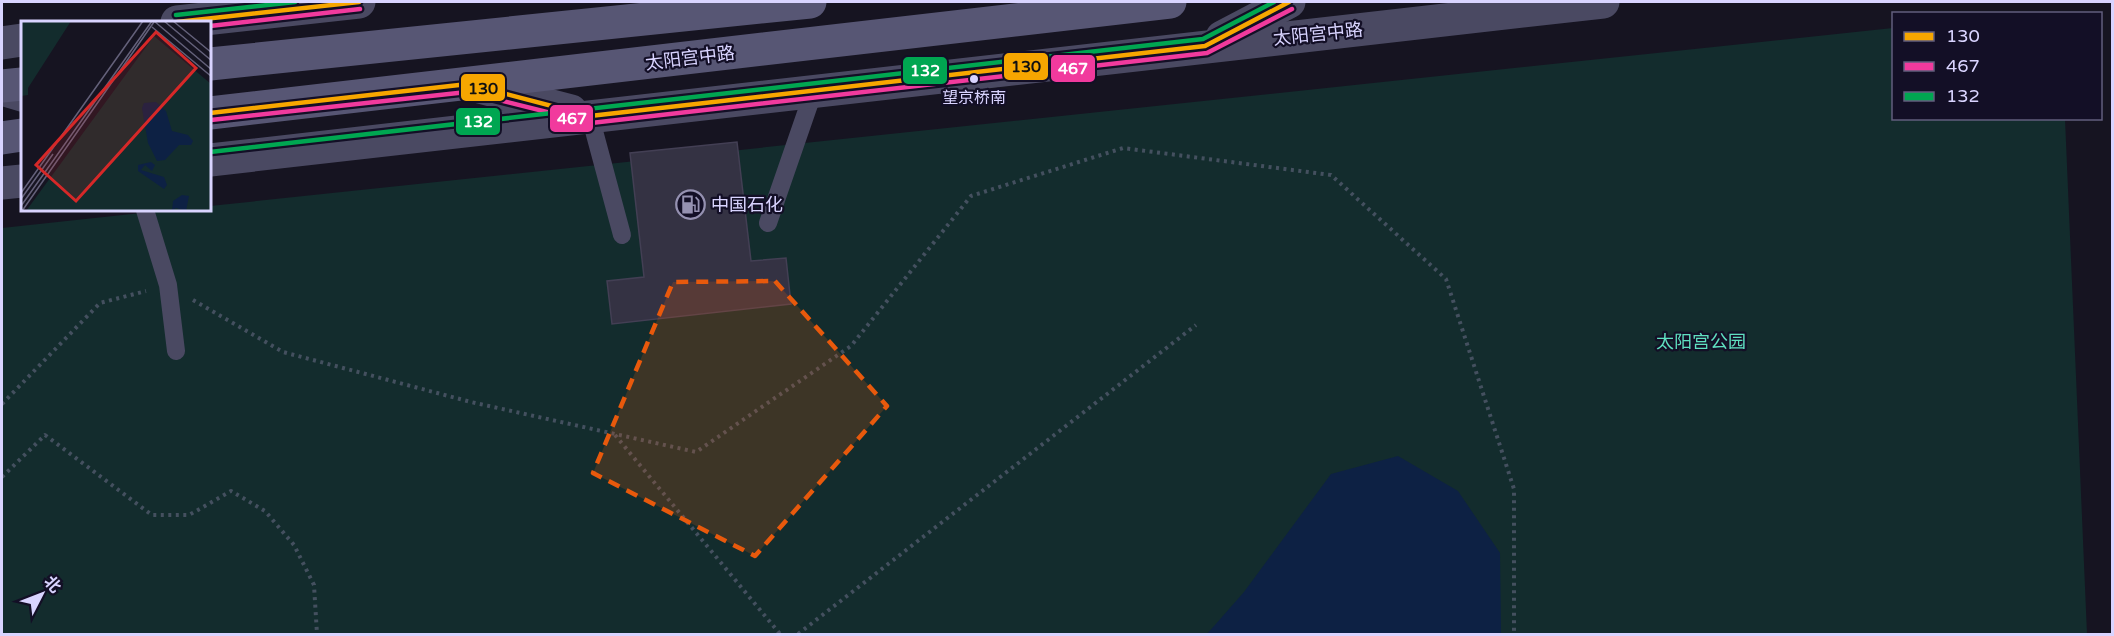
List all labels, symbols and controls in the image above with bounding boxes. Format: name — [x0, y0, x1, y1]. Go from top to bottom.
legend — [1892, 12, 2102, 120]
street label: 太阳宫中路 — [1272, 18, 1364, 50]
inset map — [21, 21, 212, 212]
text: 130 — [1946, 25, 1980, 47]
street label: 太阳宫中路 — [644, 42, 736, 74]
line badge: 130 — [1003, 52, 1049, 81]
line badge: 467 — [1050, 54, 1096, 83]
text: 467 — [1946, 55, 1980, 77]
line badge: 132 — [902, 56, 948, 85]
text: 130 — [1011, 57, 1041, 77]
text: 467 — [1058, 59, 1088, 79]
text: 132 — [910, 61, 940, 81]
line badge: 130 — [460, 73, 506, 102]
marker: 望京桥南 — [968, 73, 980, 85]
text: 130 — [468, 79, 498, 99]
text: 132 — [1946, 85, 1980, 107]
place label: 望京桥南 — [942, 88, 1006, 108]
line badge: 467 — [549, 104, 594, 133]
line badge: 132 — [455, 107, 501, 136]
text: 467 — [557, 109, 587, 129]
text: 132 — [463, 112, 493, 132]
fuel station icon: 中国石化 — [674, 189, 706, 221]
place label: 中国石化 — [711, 194, 783, 216]
park label: 太阳宫公园 — [1656, 331, 1746, 353]
north arrow — [12, 564, 72, 624]
text: 北 — [40, 572, 65, 597]

